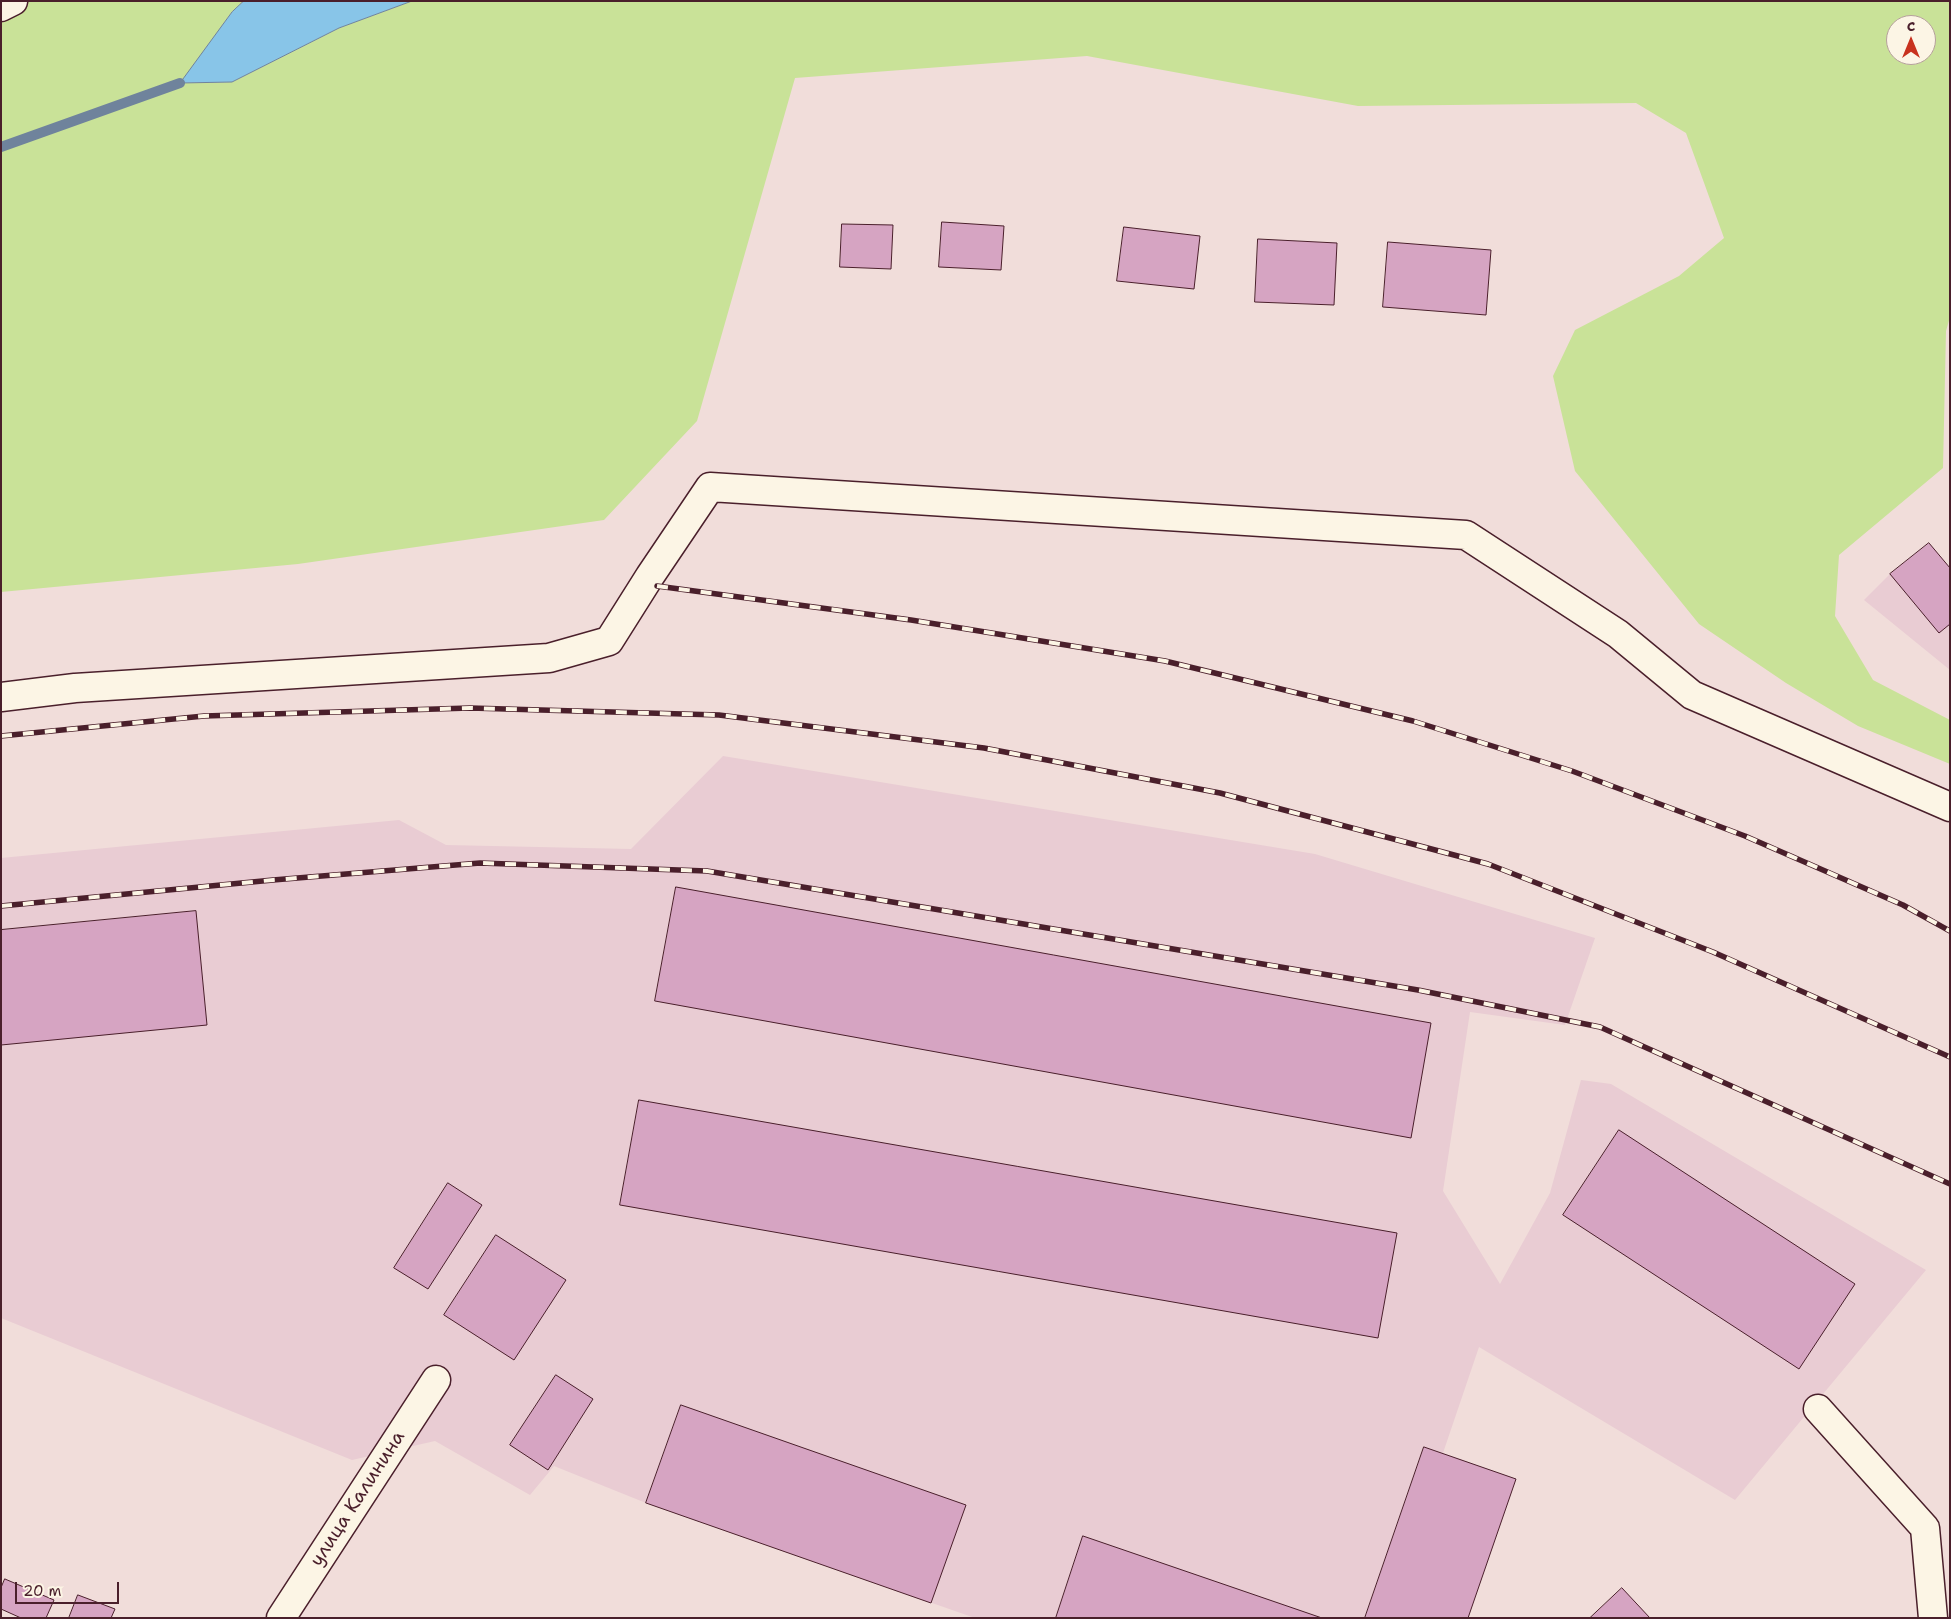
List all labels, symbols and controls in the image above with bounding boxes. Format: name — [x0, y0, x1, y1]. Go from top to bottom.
north arrow — [1886, 15, 1936, 65]
text: С — [1907, 17, 1915, 35]
street label: улица Калинина — [306, 1427, 410, 1571]
scale bar — [18, 1572, 121, 1604]
text: 20 m — [23, 1581, 62, 1601]

